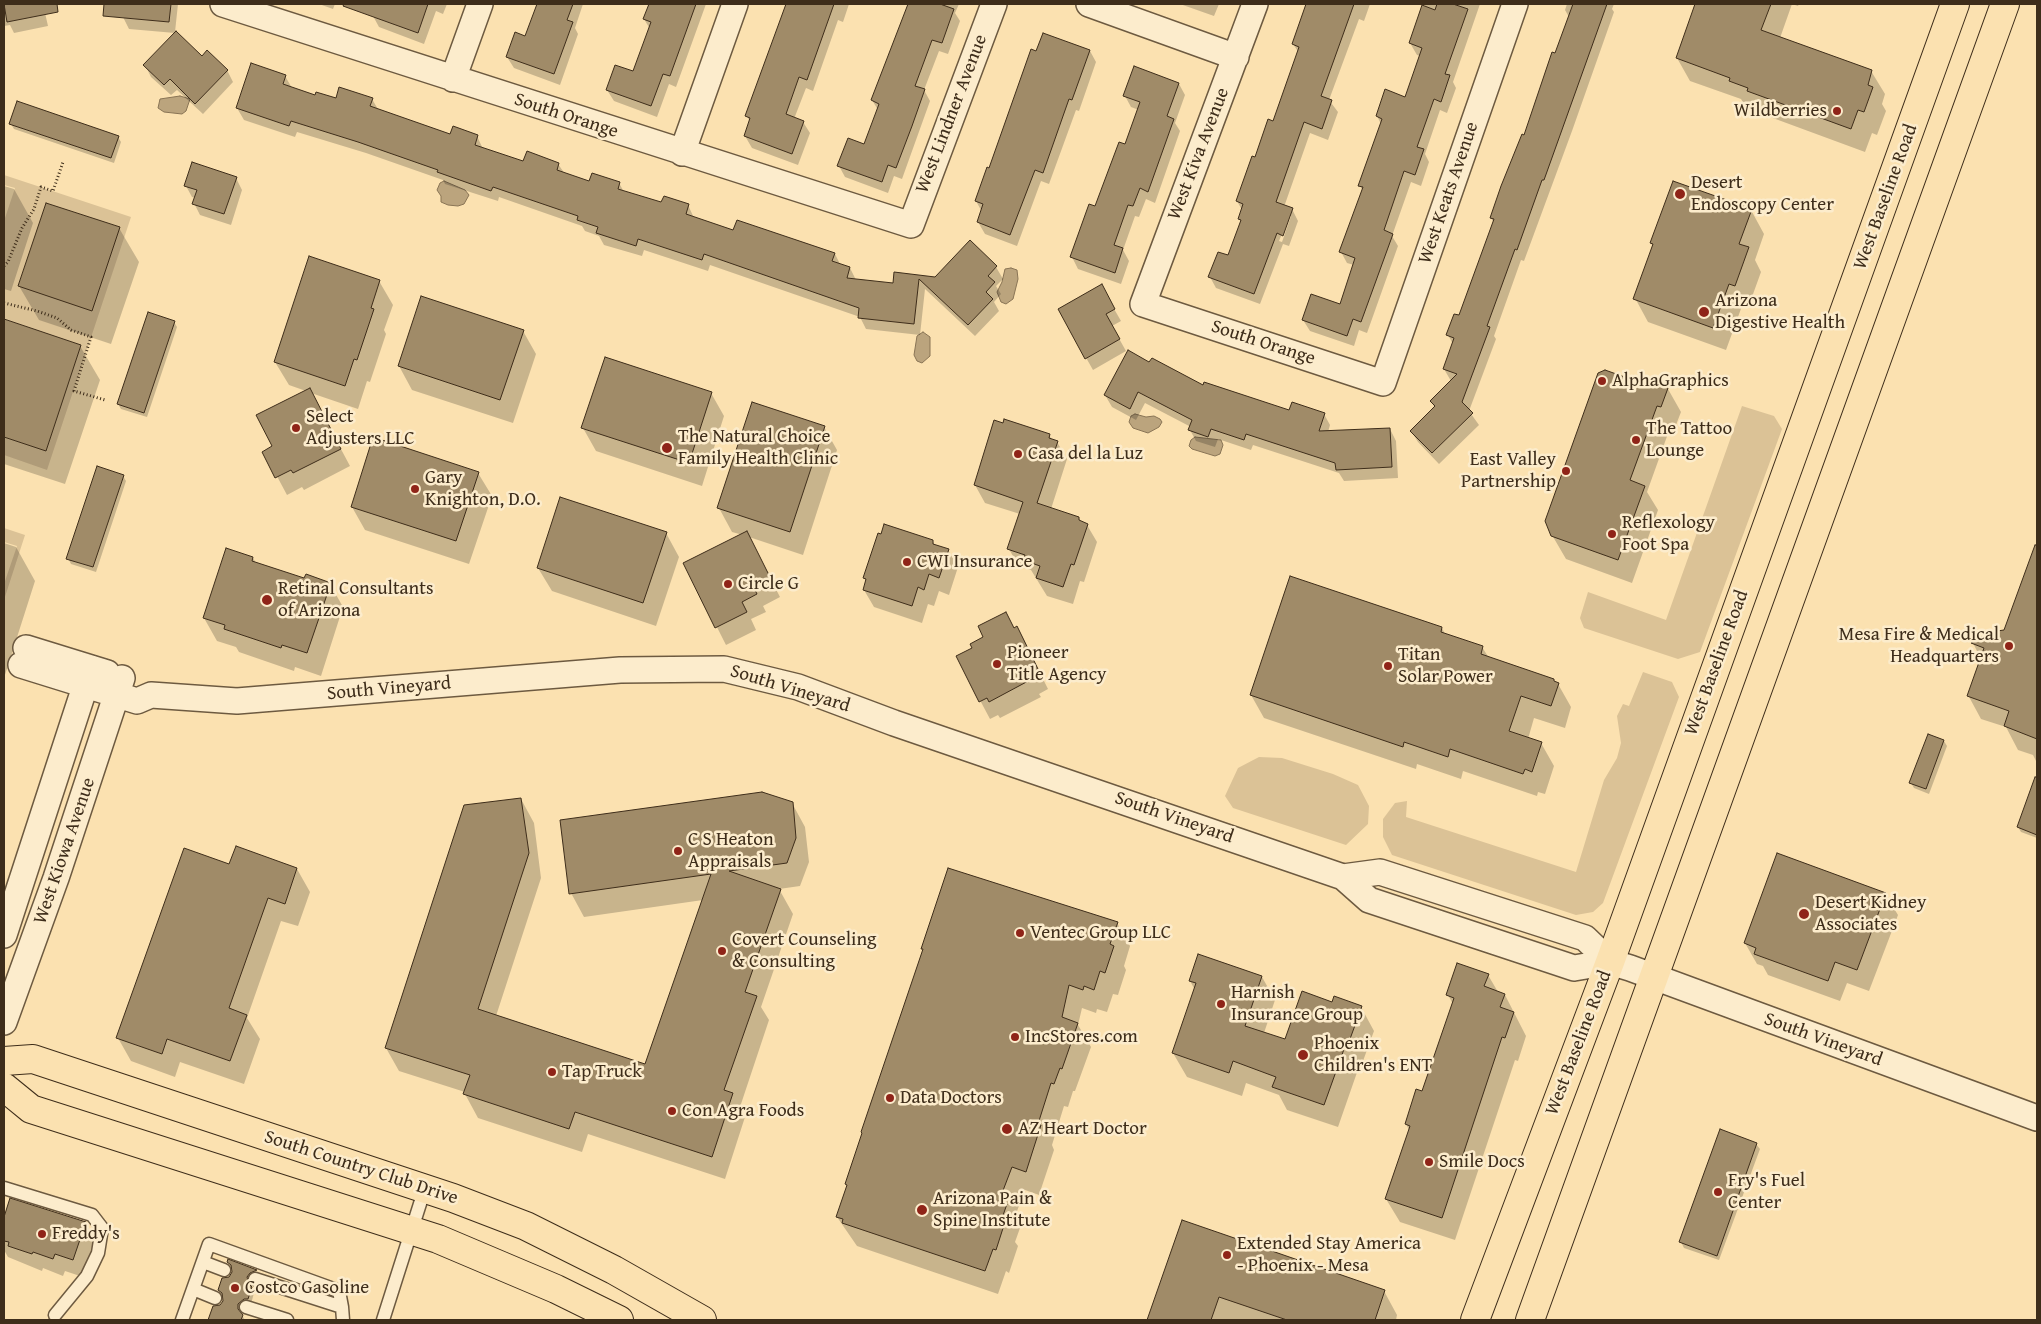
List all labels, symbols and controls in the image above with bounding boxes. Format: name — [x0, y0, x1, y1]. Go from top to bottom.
street label: West Lindner Avenue — [911, 31, 993, 197]
street label: West Kiva Avenue — [1163, 85, 1235, 223]
street label: South Orange — [511, 88, 621, 144]
place label: Wildberries — [1734, 100, 1827, 122]
marker: Wildberries — [1831, 105, 1843, 117]
street label: West Keats Avenue — [1414, 119, 1484, 267]
street label: West Baseline Road — [1849, 121, 1923, 273]
place label: Desert Endoscopy Center — [1691, 172, 1834, 216]
marker: Desert Endoscopy Center — [1673, 187, 1687, 201]
place label: Arizona Digestive Health — [1715, 290, 1845, 334]
marker: Arizona Digestive Health — [1697, 305, 1711, 319]
street label: South Orange — [1208, 315, 1318, 371]
place label: AlphaGraphics — [1612, 370, 1729, 392]
marker: AlphaGraphics — [1596, 375, 1608, 387]
place label: Select Adjusters LLC — [306, 406, 415, 450]
place label: The Tattoo Lounge — [1646, 418, 1732, 462]
marker: Select Adjusters LLC — [290, 422, 302, 434]
place label: The Natural Choice Family Health Clinic — [678, 426, 838, 470]
marker: The Tattoo Lounge — [1630, 434, 1642, 446]
marker: The Natural Choice Family Health Clinic — [660, 441, 674, 455]
place label: Casa del la Luz — [1028, 443, 1143, 465]
marker: Casa del la Luz — [1012, 448, 1024, 460]
place label: East Valley Partnership — [1461, 449, 1556, 493]
marker: East Valley Partnership — [1560, 465, 1572, 477]
place label: Gary Knighton, D.O. — [425, 467, 541, 511]
marker: Gary Knighton, D.O. — [409, 483, 421, 495]
place label: Reflexology Foot Spa — [1622, 512, 1715, 556]
marker: Reflexology Foot Spa — [1606, 528, 1618, 540]
place label: CWI Insurance — [917, 551, 1032, 573]
marker: CWI Insurance — [901, 556, 913, 568]
place label: Circle G — [738, 573, 799, 595]
place label: Retinal Consultants of Arizona — [278, 578, 434, 622]
marker: Circle G — [722, 578, 734, 590]
street label: West Baseline Road — [1680, 587, 1754, 739]
marker: Retinal Consultants of Arizona — [260, 593, 274, 607]
place label: Mesa Fire & Medical Headquarters — [1839, 624, 1999, 668]
marker: Mesa Fire & Medical Headquarters — [2003, 640, 2015, 652]
place label: Pioneer Title Agency — [1007, 642, 1107, 686]
place label: Titan Solar Power — [1398, 644, 1493, 688]
marker: Pioneer Title Agency — [991, 658, 1003, 670]
street label: South Vineyard — [727, 660, 853, 718]
marker: Titan Solar Power — [1382, 660, 1394, 672]
street label: South Vineyard — [326, 672, 452, 706]
street label: West Kiowa Avenue — [29, 775, 101, 927]
street label: South Vineyard — [1112, 787, 1236, 849]
place label: C S Heaton Appraisals — [688, 829, 774, 873]
marker: C S Heaton Appraisals — [672, 845, 684, 857]
place label: Desert Kidney Associates — [1815, 892, 1926, 936]
marker: Desert Kidney Associates — [1797, 907, 1811, 921]
place label: Ventec Group LLC — [1030, 922, 1171, 944]
marker: Ventec Group LLC — [1014, 927, 1026, 939]
place label: Covert Counseling & Consulting — [732, 929, 877, 973]
marker: Covert Counseling & Consulting — [716, 945, 728, 957]
street label: West Baseline Road — [1541, 967, 1617, 1119]
place label: Harnish Insurance Group — [1231, 982, 1363, 1026]
marker: Harnish Insurance Group — [1215, 998, 1227, 1010]
street label: South Vineyard — [1761, 1008, 1885, 1072]
place label: IncStores.com — [1025, 1026, 1138, 1048]
marker: IncStores.com — [1009, 1031, 1021, 1043]
place label: Phoenix Children's ENT — [1314, 1033, 1432, 1077]
marker: Phoenix Children's ENT — [1296, 1048, 1310, 1062]
place label: Tap Truck — [562, 1061, 642, 1083]
marker: Tap Truck — [546, 1066, 558, 1078]
place label: Data Doctors — [900, 1087, 1002, 1109]
marker: Data Doctors — [884, 1092, 896, 1104]
place label: Con Agra Foods — [682, 1100, 804, 1122]
marker: Con Agra Foods — [666, 1105, 678, 1117]
place label: AZ Heart Doctor — [1018, 1118, 1147, 1140]
marker: AZ Heart Doctor — [1000, 1122, 1014, 1136]
street label: South Country Club Drive — [261, 1126, 461, 1210]
place label: Smile Docs — [1439, 1151, 1525, 1173]
marker: Smile Docs — [1423, 1156, 1435, 1168]
place label: Fry's Fuel Center — [1728, 1170, 1805, 1214]
marker: Fry's Fuel Center — [1712, 1186, 1724, 1198]
place label: Arizona Pain & Spine Institute — [933, 1188, 1052, 1232]
marker: Arizona Pain & Spine Institute — [915, 1203, 929, 1217]
place label: Freddy's — [52, 1223, 120, 1245]
marker: Freddy's — [36, 1228, 48, 1240]
place label: Extended Stay America - Phoenix - Mesa — [1237, 1233, 1421, 1277]
marker: Extended Stay America - Phoenix - Mesa — [1221, 1249, 1233, 1261]
place label: Costco Gasoline — [245, 1277, 369, 1299]
marker: Costco Gasoline — [229, 1282, 241, 1294]

